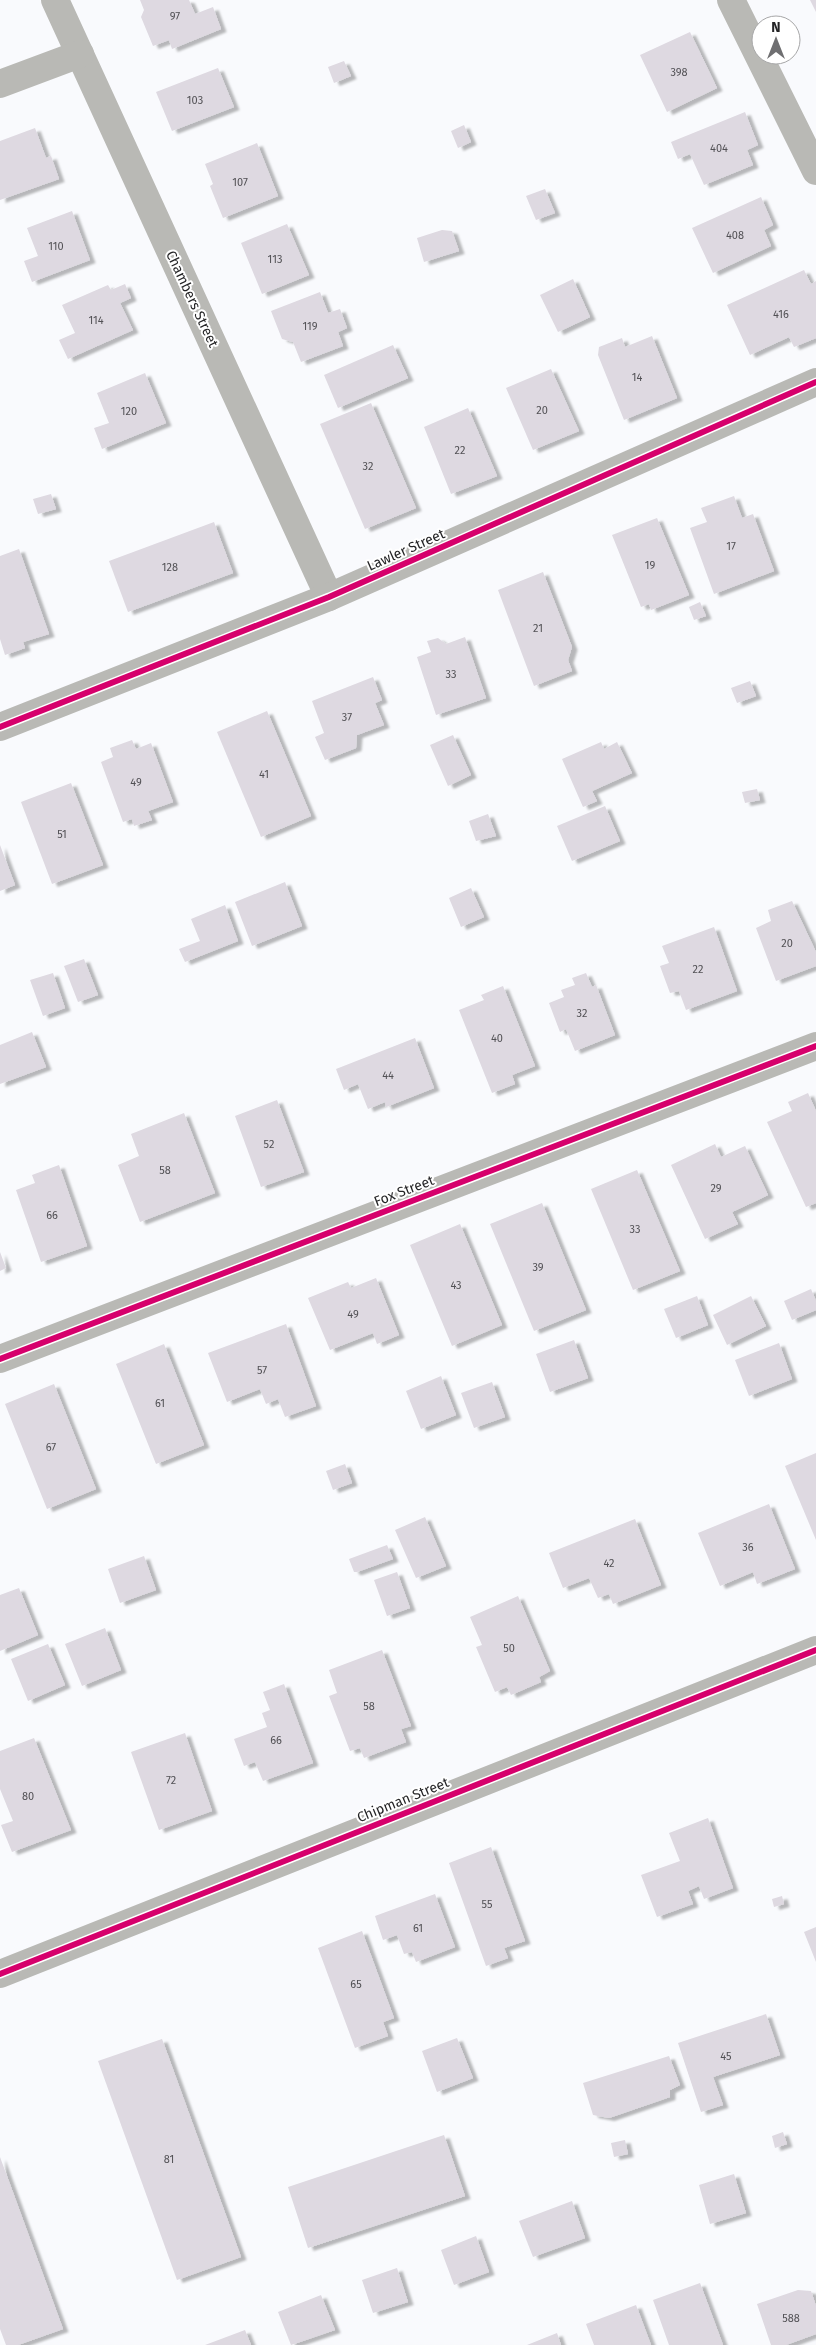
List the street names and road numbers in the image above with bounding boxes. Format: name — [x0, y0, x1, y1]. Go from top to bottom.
street label: Chambers Street — [162, 248, 222, 351]
street label: Lawler Street — [365, 525, 448, 575]
street label: Fox Street — [372, 1171, 437, 1210]
street label: Chipman Street — [355, 1773, 452, 1826]

